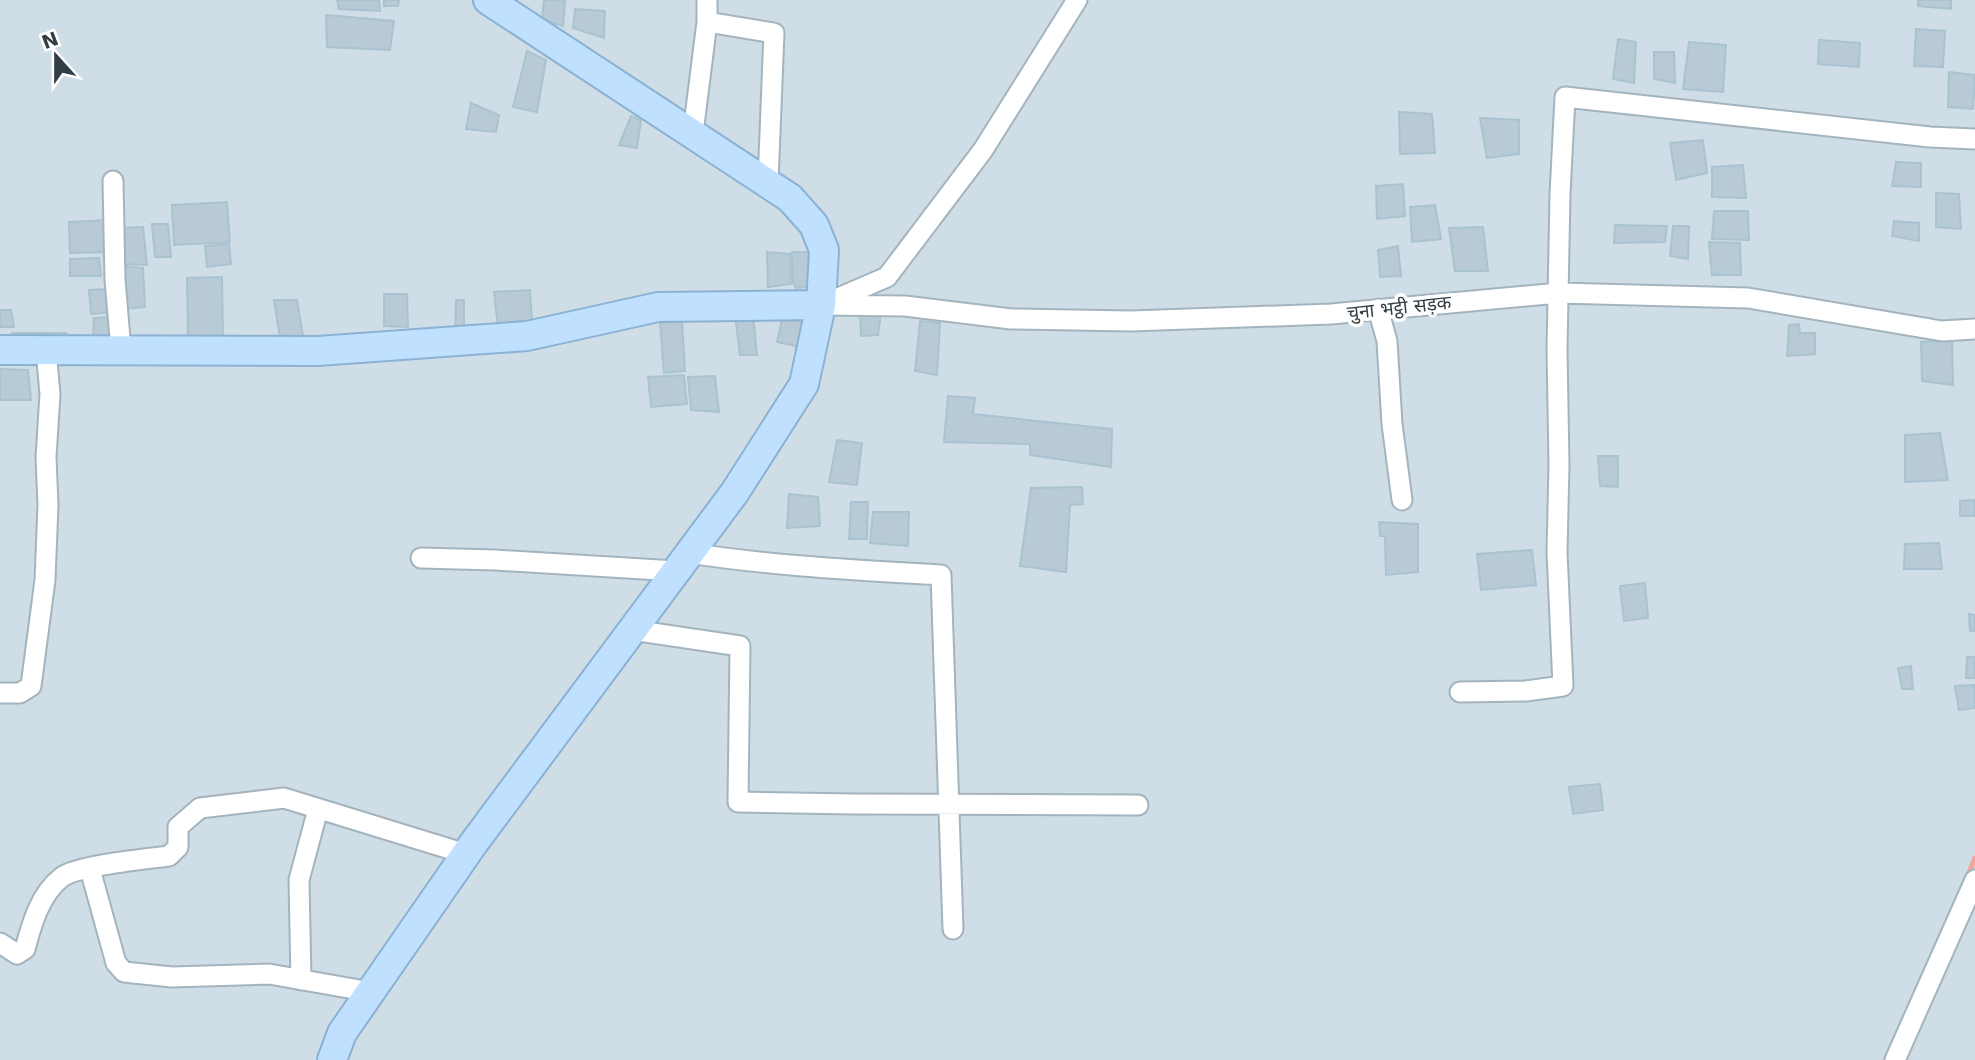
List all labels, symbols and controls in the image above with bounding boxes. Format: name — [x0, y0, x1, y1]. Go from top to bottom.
north arrow — [21, 21, 91, 91]
text: N — [39, 27, 61, 53]
street label: चुना भट्ठी सड़क — [1346, 291, 1453, 325]

